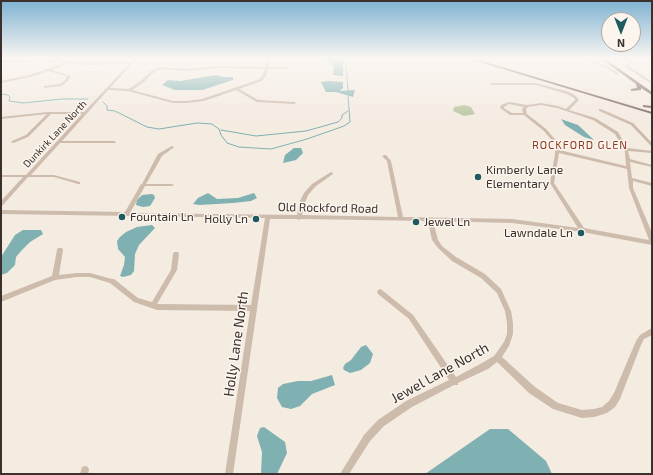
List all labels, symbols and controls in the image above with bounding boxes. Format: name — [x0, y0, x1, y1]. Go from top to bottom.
north arrow — [601, 12, 641, 52]
text: N — [617, 37, 625, 50]
street label: Dunkirk Lane North — [21, 98, 89, 170]
district label: ROCKFORD GLEN — [532, 138, 628, 152]
place label: Kimberly Lane Elementary — [486, 163, 563, 191]
marker: Kimberly Lane Elementary — [473, 172, 483, 182]
street label: Old Rockford Road — [278, 200, 378, 216]
place label: Fountain Ln — [130, 210, 194, 224]
marker: Fountain Ln — [117, 212, 127, 222]
place label: Holly Ln — [204, 212, 248, 226]
marker: Holly Ln — [251, 214, 261, 224]
place label: Jewel Ln — [424, 215, 470, 229]
marker: Jewel Ln — [411, 217, 421, 227]
place label: Lawndale Ln — [504, 226, 573, 240]
marker: Lawndale Ln — [576, 228, 586, 238]
street label: Holly Lane North — [220, 290, 252, 398]
street label: Jewel Lane North — [388, 339, 492, 407]

